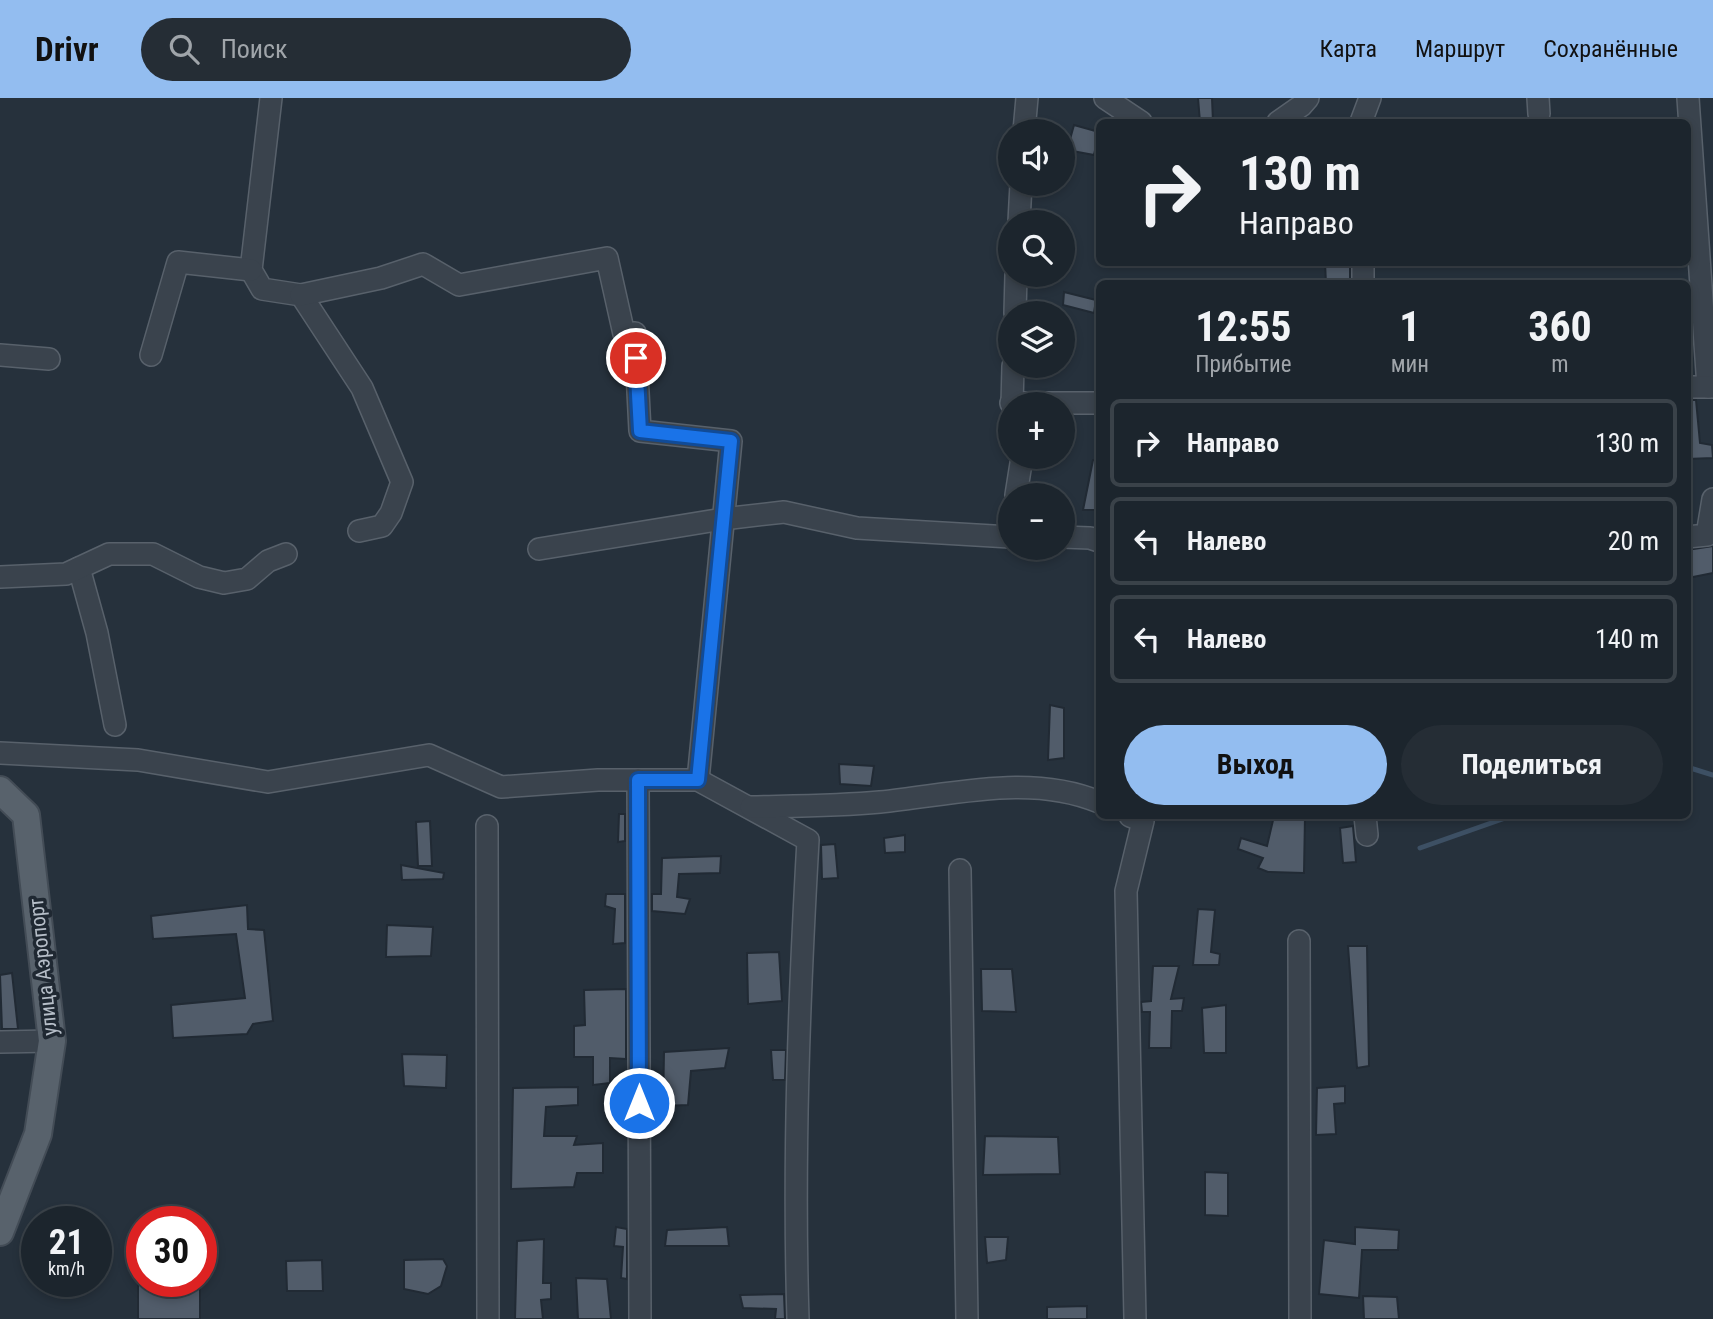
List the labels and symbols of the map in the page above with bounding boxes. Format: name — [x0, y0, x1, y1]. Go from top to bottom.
pin — [606, 328, 666, 388]
street label: улица Аэропорт — [24, 897, 62, 1037]
position arrow — [602, 1066, 676, 1140]
speed limit sign: 30 — [126, 1206, 217, 1297]

